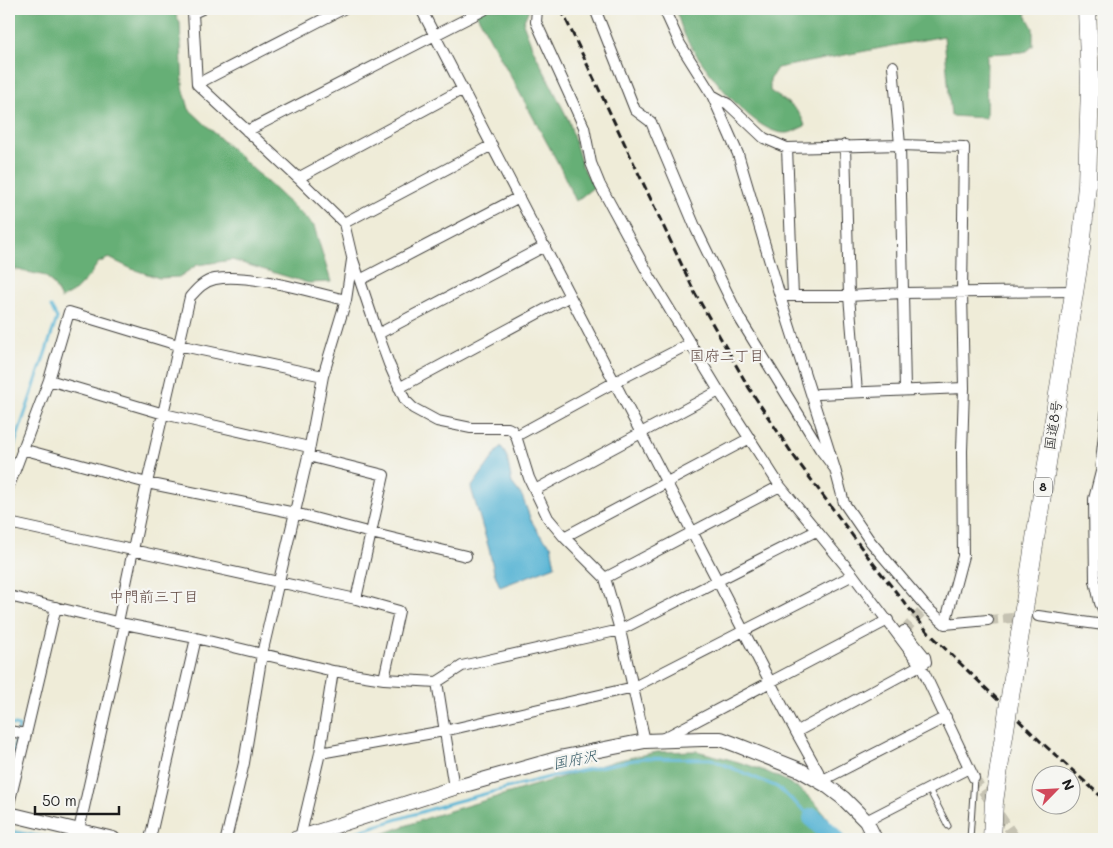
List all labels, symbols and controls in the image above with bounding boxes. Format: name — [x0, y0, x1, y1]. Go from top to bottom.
district label: 国府二丁目 — [689, 345, 765, 365]
street label: 国道8号 — [1039, 399, 1066, 451]
road number: 8 — [1034, 478, 1052, 497]
district label: 中門前三丁目 — [109, 586, 199, 606]
water label: 国府沢 — [551, 745, 600, 773]
north arrow — [1030, 766, 1080, 816]
text: N — [1057, 776, 1079, 793]
scale bar — [35, 783, 119, 815]
text: 50 m — [42, 790, 77, 810]

